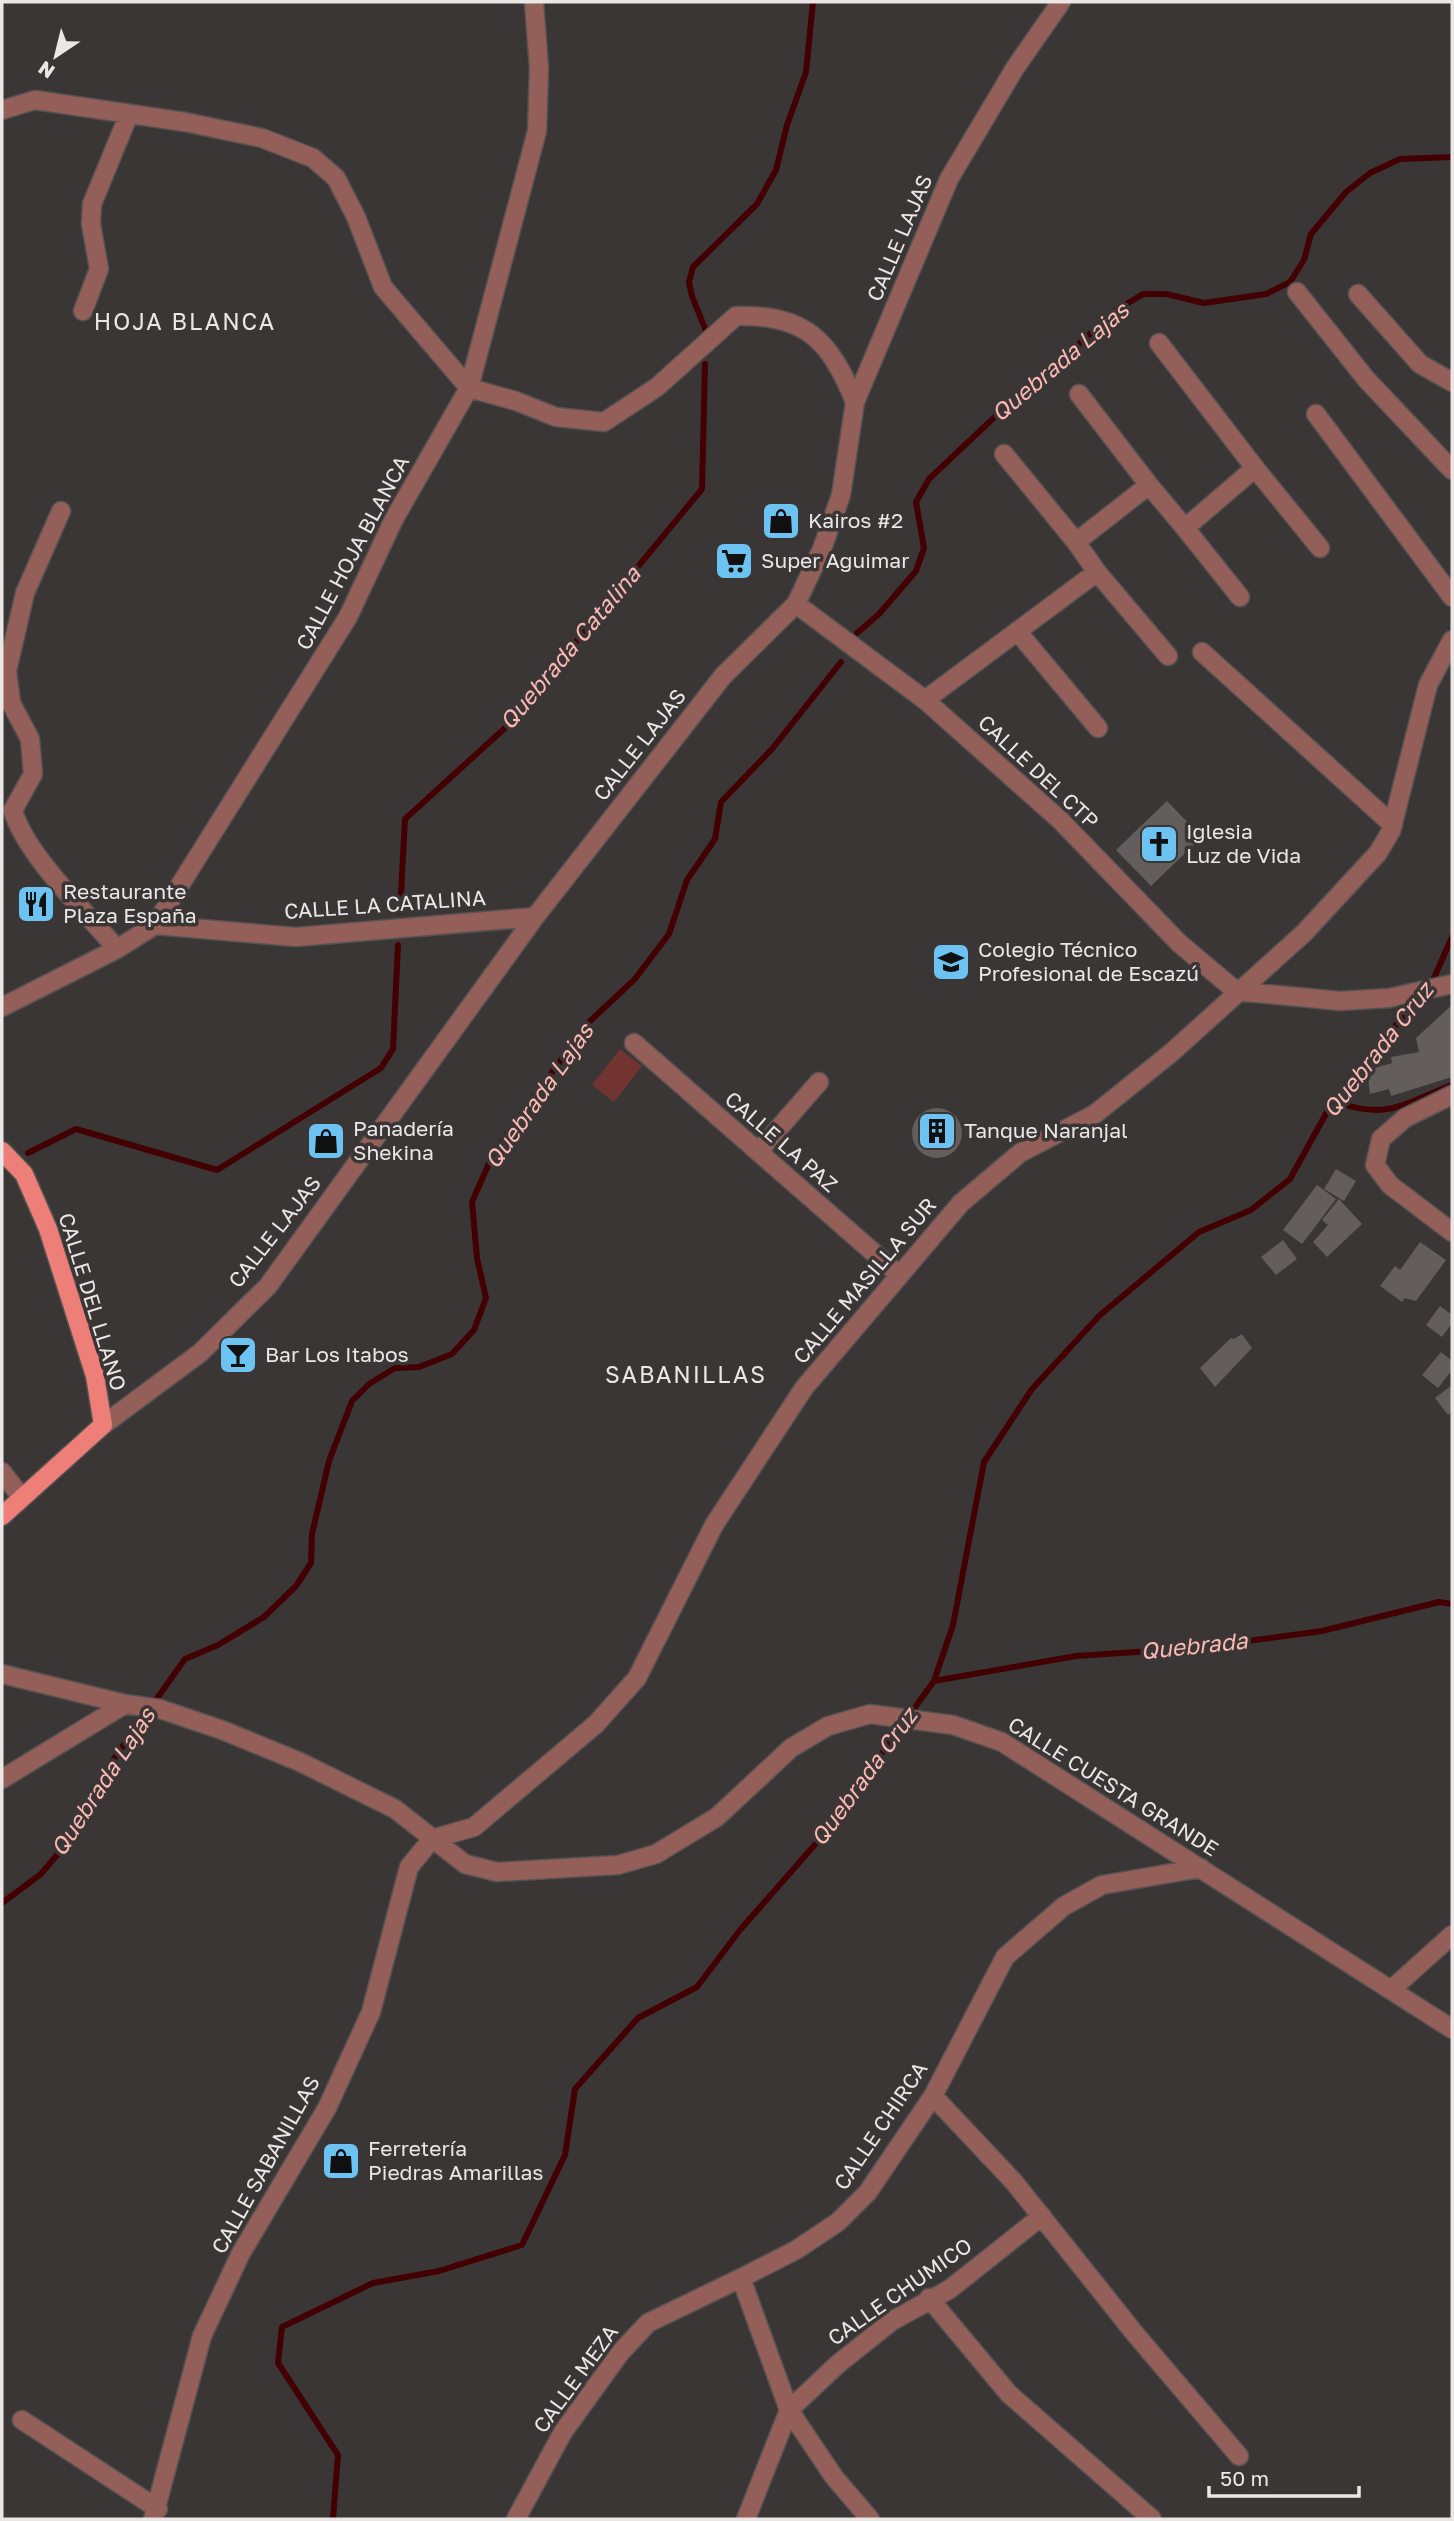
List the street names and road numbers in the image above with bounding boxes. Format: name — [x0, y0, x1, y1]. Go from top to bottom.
street label: CALLE LAJAS — [861, 170, 937, 305]
street label: CALLE HOJA BLANCA — [290, 451, 414, 654]
street label: CALLE LAJAS — [587, 683, 691, 806]
street label: CALLE DEL CTP — [973, 709, 1104, 834]
street label: CALLE LA CATALINA — [283, 884, 487, 924]
street label: CALLE LA PAZ — [720, 1085, 843, 1197]
street label: CALLE LAJAS — [222, 1170, 326, 1293]
street label: CALLE MASILLA SUR — [787, 1192, 941, 1369]
street label: CALLE DEL LLANO — [54, 1210, 132, 1394]
street label: CALLE CUESTA GRANDE — [1004, 1711, 1223, 1862]
street label: CALLE CHIRCA — [828, 2056, 933, 2194]
street label: CALLE SABANILLAS — [205, 2071, 325, 2258]
street label: CALLE CHUMICO — [822, 2232, 977, 2351]
street label: CALLE MEZA — [527, 2319, 623, 2438]

